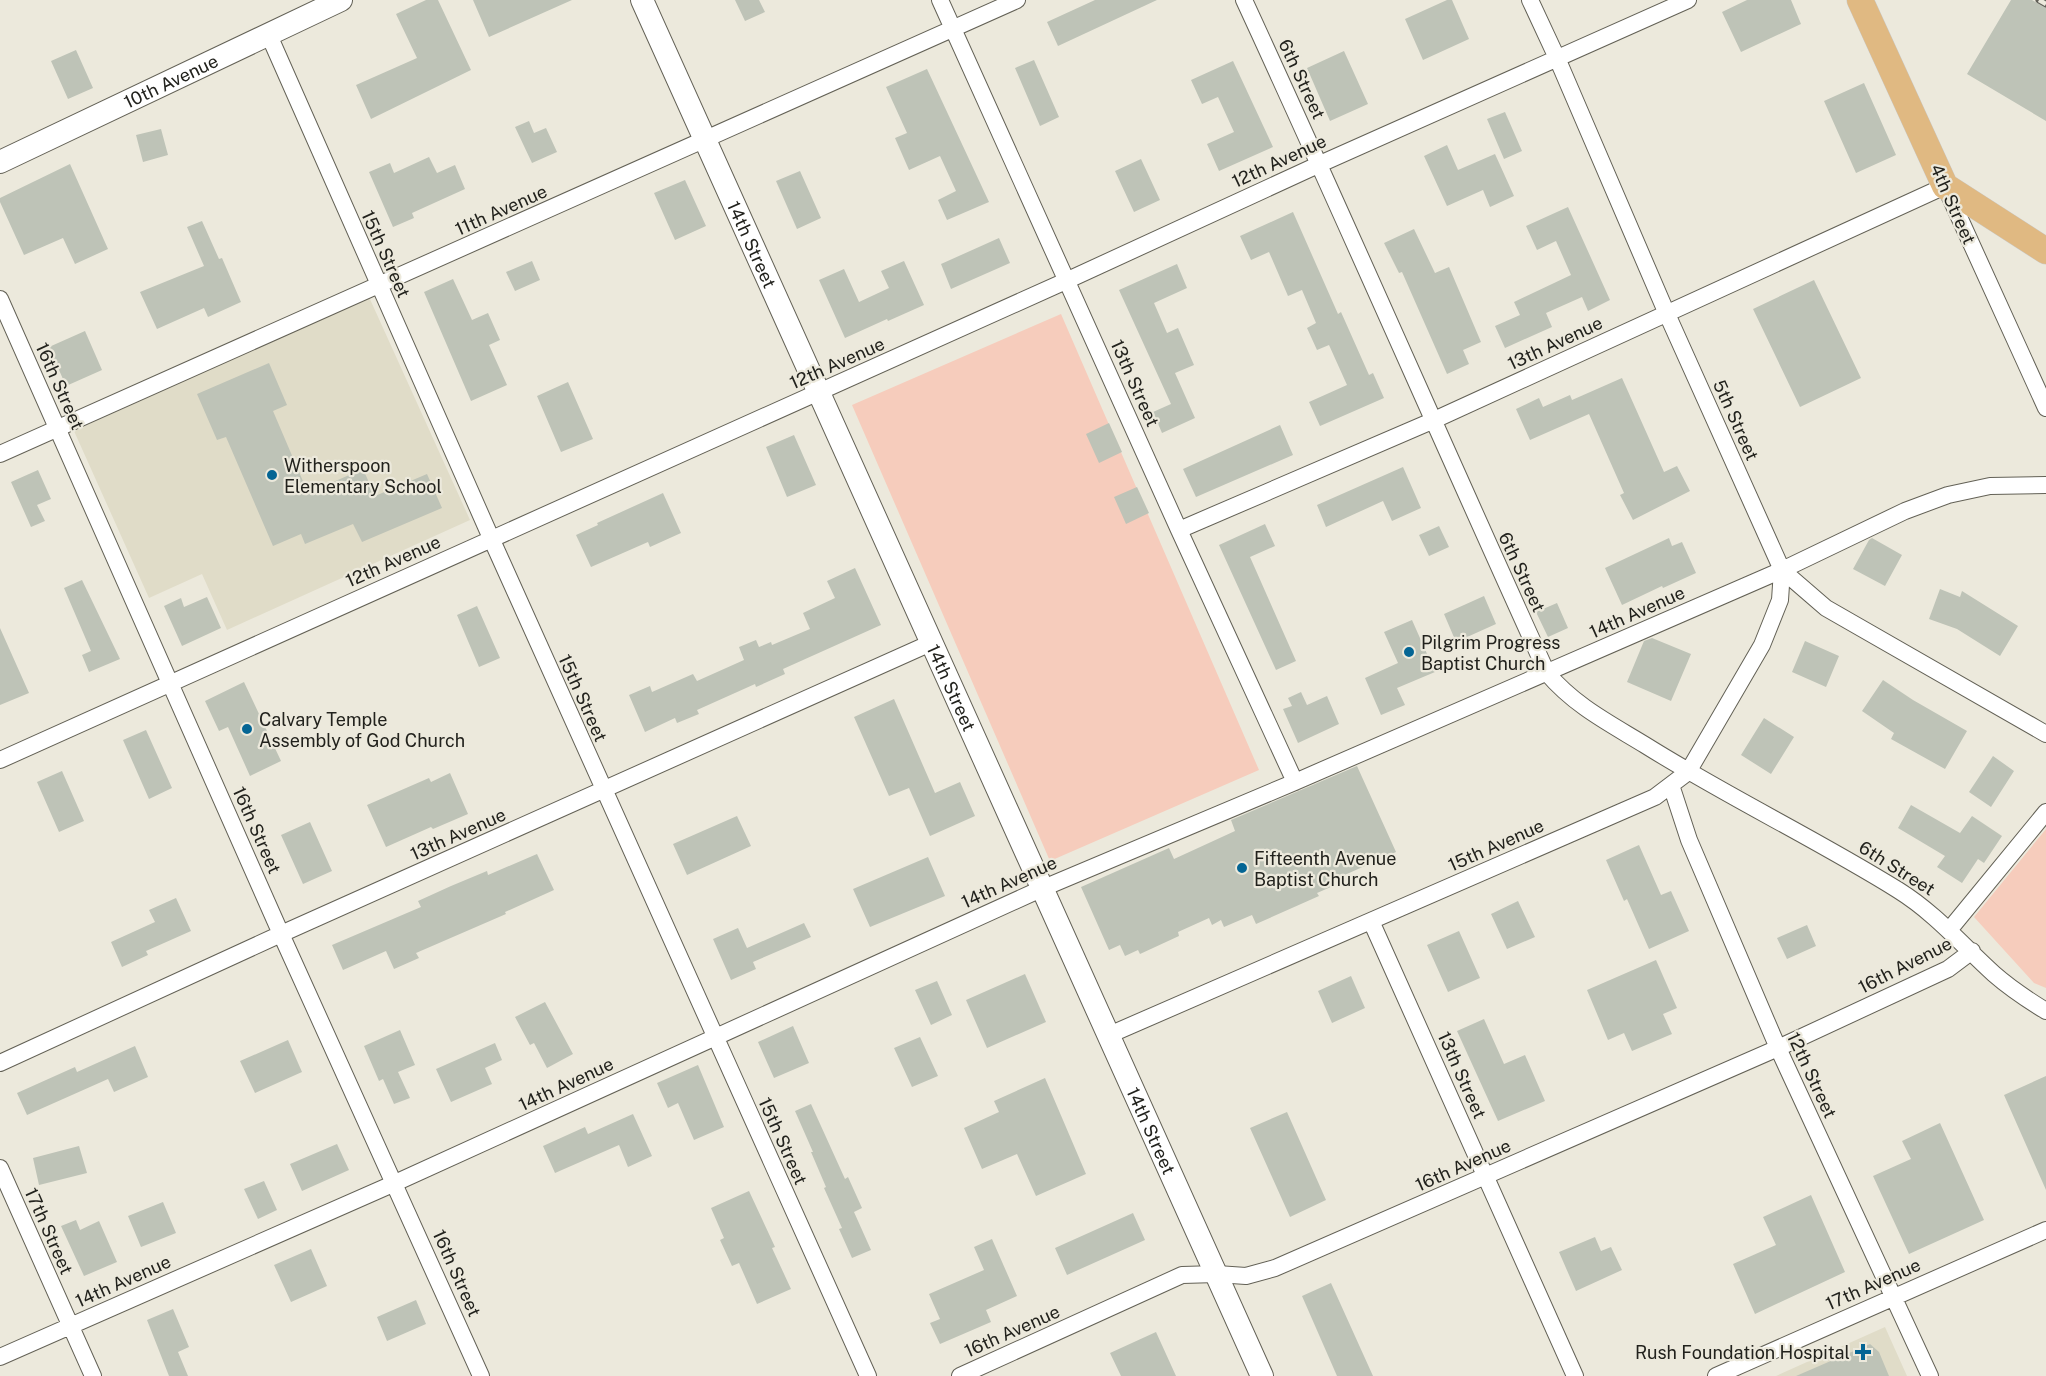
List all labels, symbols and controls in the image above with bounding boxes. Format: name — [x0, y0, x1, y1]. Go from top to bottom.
street label: 6th Street — [1274, 36, 1330, 122]
street label: 10th Avenue — [120, 50, 221, 112]
street label: 12th Avenue — [1229, 130, 1329, 192]
street label: 4th Street — [1926, 161, 1980, 247]
street label: 11th Avenue — [452, 180, 550, 240]
street label: 14th Street — [723, 198, 781, 291]
street label: 15th Street — [357, 207, 415, 301]
street label: 13th Avenue — [1504, 312, 1606, 374]
street label: 12th Avenue — [786, 333, 888, 393]
street label: 13th Street — [1106, 336, 1164, 430]
street label: 16th Street — [32, 339, 88, 433]
street label: 5th Street — [1709, 377, 1763, 463]
place label: Witherspoon Elementary School — [284, 455, 442, 497]
marker: Witherspoon Elementary School — [265, 468, 279, 482]
street label: 6th Street — [1494, 529, 1550, 615]
street label: 12th Avenue — [342, 531, 444, 591]
street label: 14th Avenue — [1586, 582, 1688, 642]
place label: Pilgrim Progress Baptist Church — [1421, 632, 1560, 674]
street label: 14th Street — [923, 641, 980, 734]
marker: Pilgrim Progress Baptist Church — [1402, 645, 1416, 659]
street label: 15th Street — [554, 651, 612, 745]
place label: Calvary Temple Assembly of God Church — [259, 709, 465, 751]
marker: Calvary Temple Assembly of God Church — [240, 722, 254, 736]
street label: 16th Street — [229, 783, 285, 877]
street label: 13th Avenue — [407, 804, 509, 864]
street label: 15th Avenue — [1445, 815, 1547, 875]
street label: 6th Street — [1855, 836, 1939, 900]
place label: Fifteenth Avenue Baptist Church — [1254, 848, 1396, 890]
street label: 14th Avenue — [958, 852, 1060, 912]
marker: Fifteenth Avenue Baptist Church — [1235, 861, 1249, 875]
street label: 16th Avenue — [1855, 932, 1955, 998]
street label: 13th Street — [1433, 1028, 1491, 1122]
street label: 12th Street — [1783, 1029, 1841, 1121]
street label: 14th Avenue — [515, 1053, 617, 1115]
street label: 14th Street — [1123, 1084, 1180, 1177]
street label: 15th Street — [754, 1094, 812, 1188]
street label: 16th Avenue — [1412, 1135, 1514, 1195]
street label: 17th Street — [21, 1184, 77, 1278]
street label: 16th Street — [429, 1226, 485, 1320]
street label: 14th Avenue — [72, 1251, 174, 1311]
street label: 17th Avenue — [1822, 1254, 1924, 1314]
street label: 16th Avenue — [961, 1301, 1063, 1361]
place label: Rush Foundation Hospital — [1635, 1342, 1850, 1363]
marker: Rush Foundation Hospital — [1854, 1343, 1872, 1361]

